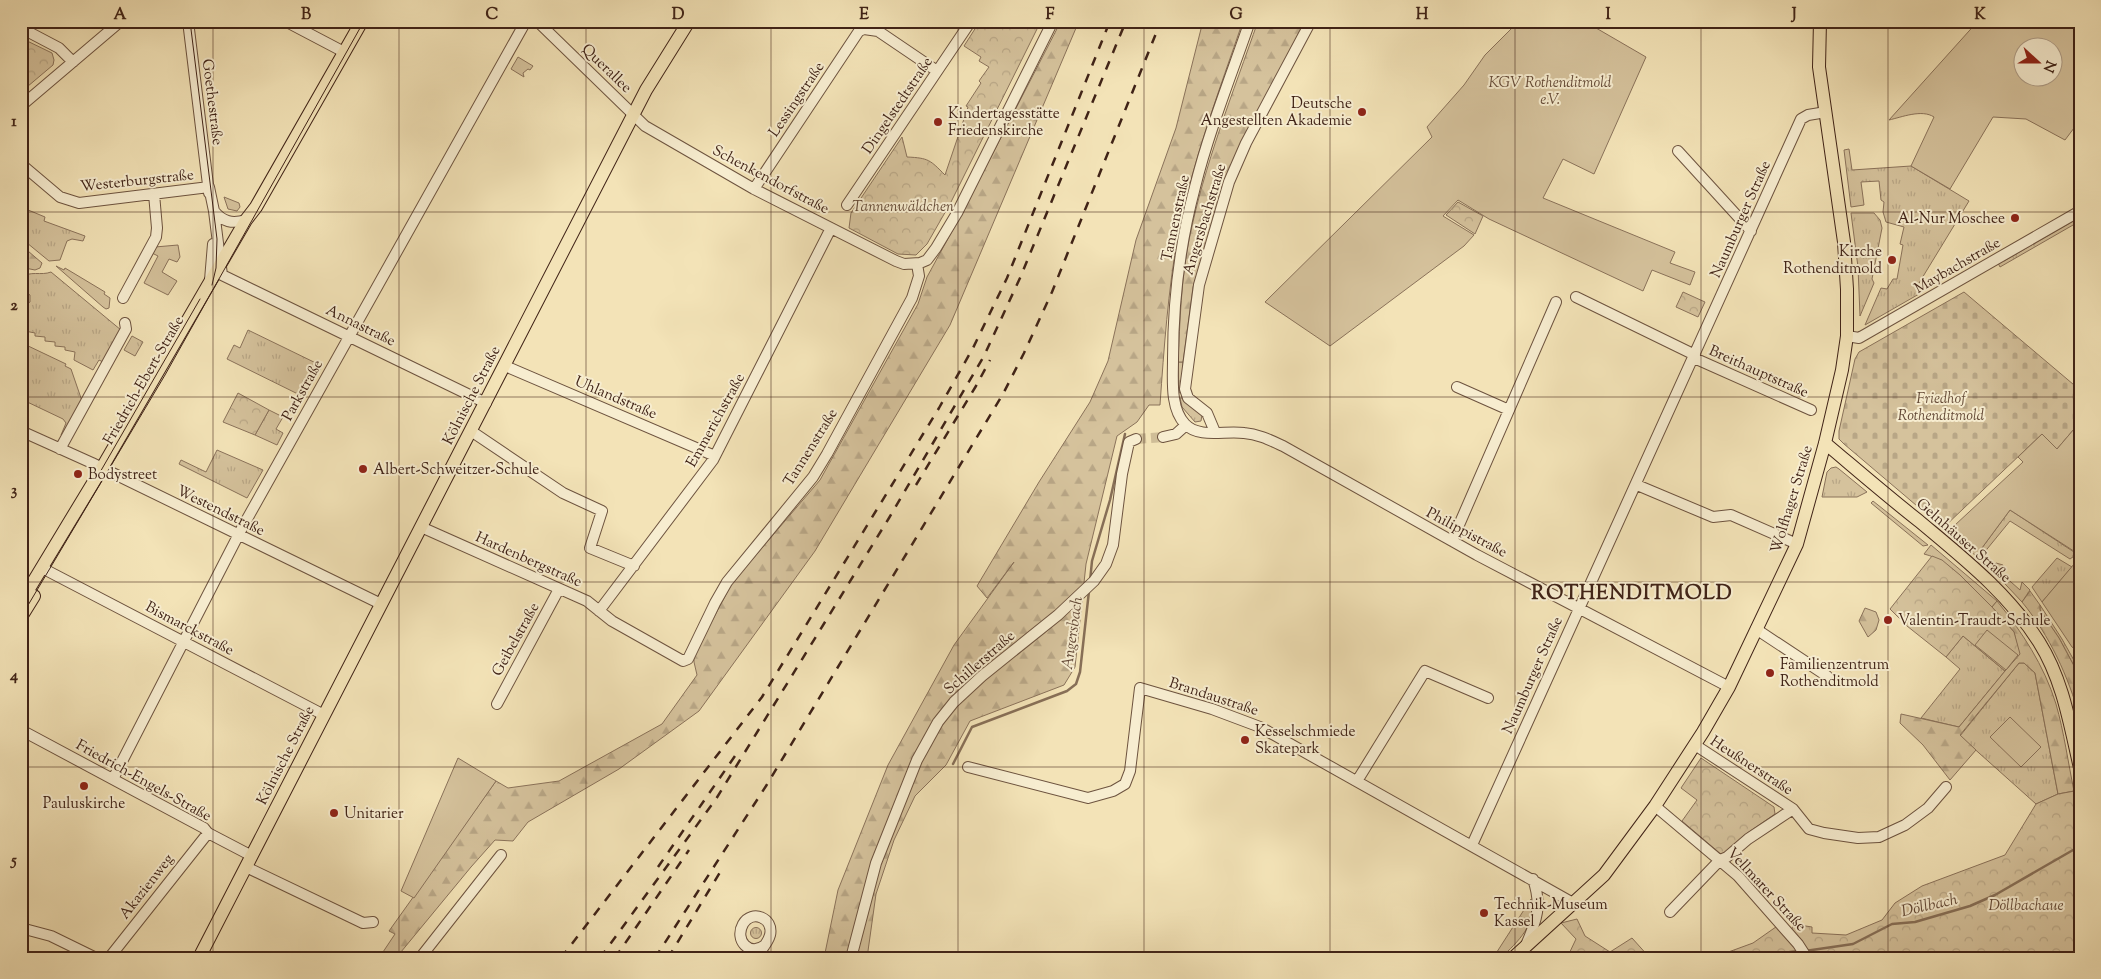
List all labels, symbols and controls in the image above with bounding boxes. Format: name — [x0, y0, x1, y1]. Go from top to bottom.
text: A — [114, 4, 127, 27]
text: B — [301, 4, 311, 27]
text: C — [486, 4, 499, 27]
text: D — [672, 4, 685, 27]
text: E — [859, 4, 869, 27]
text: F — [1046, 4, 1055, 27]
text: G — [1229, 4, 1243, 27]
text: H — [1416, 4, 1429, 27]
text: I — [1605, 4, 1611, 27]
text: J — [1790, 4, 1797, 27]
text: K — [1974, 4, 1986, 27]
north arrow — [2014, 38, 2064, 88]
street label: Querallee — [576, 40, 636, 99]
street label: Dingelstedtstraße — [858, 53, 939, 159]
text: N — [2037, 57, 2060, 75]
street label: Goethestraße — [196, 58, 227, 146]
street label: Lessingstraße — [764, 58, 830, 142]
park label: KGV Rothenditmold e.V. — [1488, 73, 1612, 111]
place label: Deutsche Angestellten Akademie — [1201, 94, 1352, 132]
place label: Kindertagesstätte Friedenskirche — [948, 104, 1060, 142]
marker: Deutsche Angestellten Akademie — [1356, 106, 1368, 118]
text: 1 — [11, 111, 17, 134]
marker: Kindertagesstätte Friedenskirche — [932, 116, 944, 128]
street label: Schenkendorfstraße — [708, 141, 832, 220]
street label: Naumburger Straße — [1706, 158, 1777, 282]
street label: Angersbachstraße — [1179, 161, 1232, 278]
street label: Westerburgstraße — [79, 165, 195, 198]
street label: Tannenstraße — [1157, 173, 1196, 264]
park label: Tannenwäldchen — [852, 197, 954, 218]
place label: Al-Nur Moschee — [1898, 209, 2005, 230]
marker: Al-Nur Moschee — [2009, 212, 2021, 224]
street label: Maybachstraße — [1911, 233, 2005, 300]
place label: Kirche Rothenditmold — [1783, 242, 1883, 280]
marker: Kirche Rothenditmold — [1886, 254, 1898, 266]
text: 2 — [10, 295, 18, 318]
street label: Annastraße — [322, 300, 399, 352]
street label: Friedrich-Ebert-Straße — [99, 313, 190, 449]
street label: Breithauptstraße — [1705, 341, 1812, 404]
street label: Kölnische Straße — [438, 343, 506, 449]
street label: Parkstraße — [278, 356, 329, 425]
street label: Emmerichstraße — [682, 370, 751, 472]
street label: Uhlandstraße — [571, 372, 660, 425]
park label: Friedhof Rothenditmold — [1898, 389, 1985, 427]
street label: Tannenstraße — [779, 405, 844, 491]
street label: Wolfhager Straße — [1766, 443, 1819, 556]
place label: Albert-Schweitzer-Schule — [373, 460, 539, 481]
marker: Albert-Schweitzer-Schule — [357, 463, 369, 475]
place label: Bodystreet — [88, 465, 157, 486]
marker: Bodystreet — [72, 468, 84, 480]
text: 3 — [11, 480, 18, 503]
street label: Westendstraße — [173, 481, 268, 542]
street label: Gelnhäuser Straße — [1911, 494, 2015, 588]
street label: Philippistraße — [1422, 503, 1511, 564]
street label: Hardenbergstraße — [472, 527, 585, 593]
district label: ROTHENDITMOLD — [1531, 580, 1733, 609]
water label: Angersbach — [1057, 595, 1090, 671]
street label: Bismarckstraße — [141, 597, 237, 662]
street label: Geibelstraße — [487, 599, 545, 680]
place label: Valentin-Traudt-Schule — [1898, 611, 2050, 632]
street label: Naumburger Straße — [1498, 614, 1569, 738]
marker: Valentin-Traudt-Schule — [1882, 614, 1894, 626]
street label: Schillerstraße — [940, 626, 1020, 700]
place label: Familienzentrum Rothenditmold — [1780, 655, 1890, 693]
text: 4 — [9, 665, 18, 688]
marker: Familienzentrum Rothenditmold — [1764, 667, 1776, 679]
street label: Brandaustraße — [1166, 673, 1261, 722]
street label: Kölnische Straße — [252, 703, 320, 809]
place label: Kesselschmiede Skatepark — [1255, 722, 1355, 760]
street label: Heußnerstraße — [1706, 732, 1797, 801]
marker: Kesselschmiede Skatepark — [1239, 734, 1251, 746]
street label: Friedrich-Engels-Straße — [72, 735, 215, 827]
marker: Pauluskirche — [78, 780, 90, 792]
place label: Pauluskirche — [43, 794, 125, 815]
place label: Unitarier — [344, 804, 404, 825]
marker: Unitarier — [328, 807, 340, 819]
street label: Vellmarer Straße — [1721, 843, 1810, 937]
text: 5 — [9, 850, 17, 873]
street label: Akazienweg — [115, 850, 179, 924]
water label: Döllbach — [1899, 889, 1960, 924]
place label: Technik-Museum Kassel — [1494, 895, 1608, 933]
park label: Döllbachaue — [1988, 896, 2064, 917]
marker: Technik-Museum Kassel — [1478, 907, 1490, 919]

